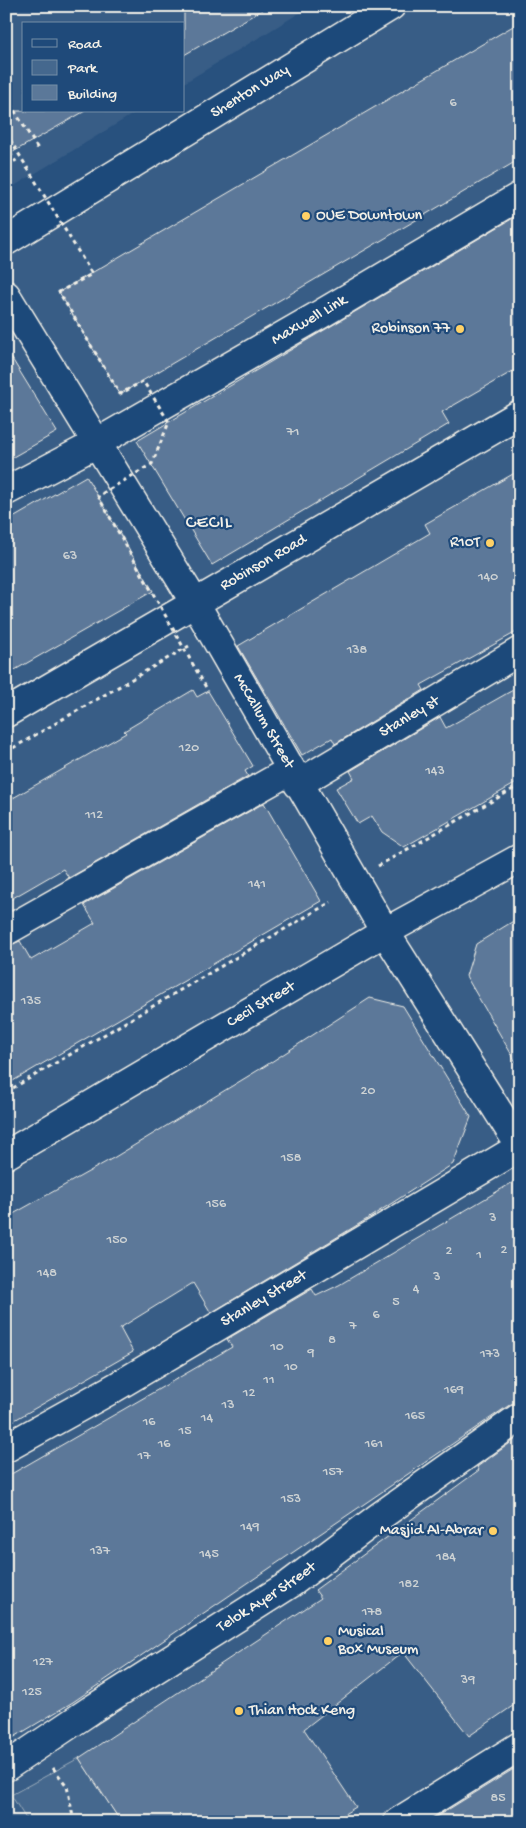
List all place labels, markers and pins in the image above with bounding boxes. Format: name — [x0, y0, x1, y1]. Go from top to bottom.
place label: OUE Downtown — [316, 207, 423, 226]
marker: OUE Downtown — [300, 210, 312, 222]
place label: Robinson 77 — [372, 320, 451, 339]
marker: Robinson 77 — [454, 323, 466, 335]
place label: R10T — [450, 534, 481, 553]
marker: R10T — [484, 537, 496, 549]
place label: Masjid Al-Abrar — [380, 1522, 484, 1541]
marker: Masjid Al-Abrar — [487, 1525, 499, 1537]
place label: Musical Box Museum — [337, 1623, 419, 1660]
marker: Musical Box Museum — [322, 1635, 334, 1647]
place label: Thian Hock Keng — [248, 1702, 355, 1721]
marker: Thian Hock Keng — [233, 1705, 245, 1717]

